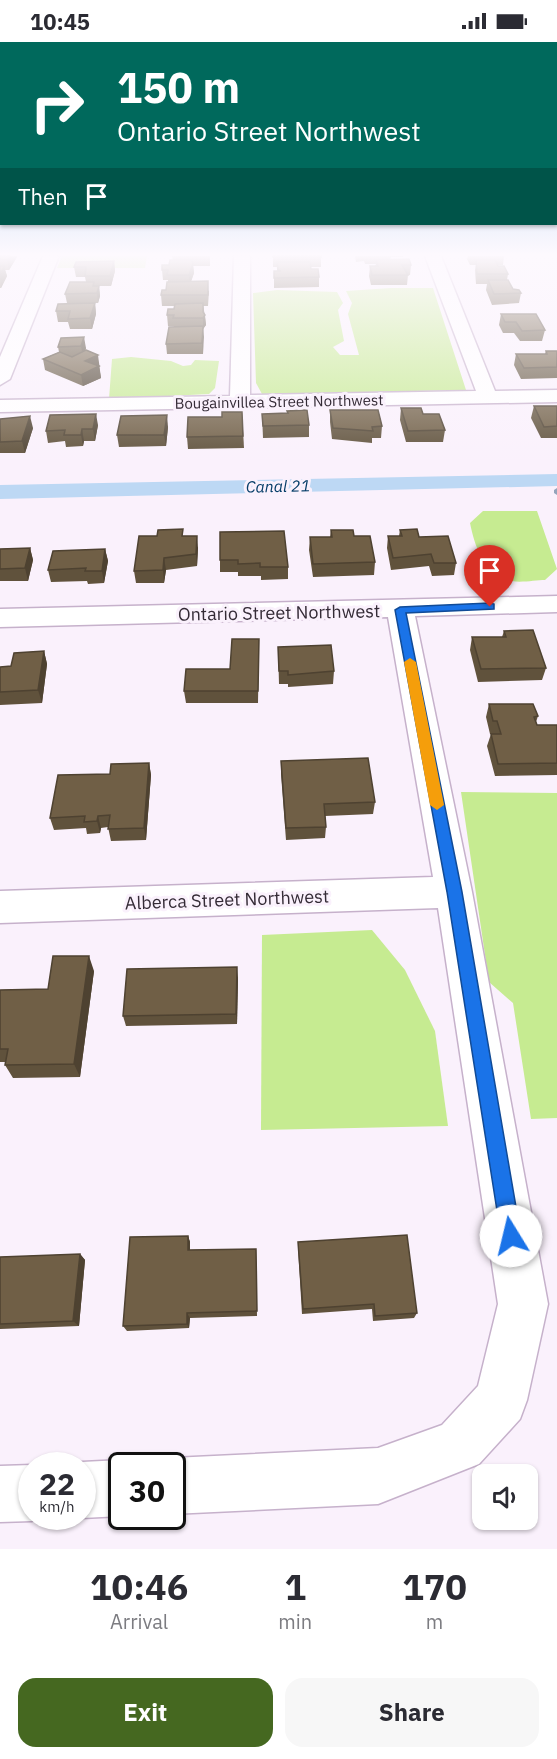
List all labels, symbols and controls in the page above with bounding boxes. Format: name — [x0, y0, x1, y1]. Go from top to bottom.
text: 10:45 — [30, 7, 90, 36]
text: 150 m — [117, 60, 240, 115]
icon: right — [18, 66, 96, 144]
text: Ontario Street Northwest — [117, 113, 421, 148]
icon: arrive — [80, 180, 113, 213]
text: Then — [18, 182, 68, 211]
street label: Bougainvillea Street Northwest — [174, 390, 384, 413]
water label: Canal 21 — [246, 475, 310, 497]
pin — [464, 545, 515, 607]
icon: arrive — [473, 554, 506, 587]
street label: Ontario Street Northwest — [178, 599, 380, 626]
street label: Alberca Street Northwest — [124, 884, 329, 915]
position arrow — [479, 1204, 543, 1268]
speed limit sign: 30 — [108, 1452, 186, 1530]
text: 22 — [39, 1464, 75, 1503]
map controls — [472, 1464, 538, 1530]
button: sound — [472, 1464, 538, 1530]
text: km/h — [39, 1497, 75, 1516]
text: 10:46 — [90, 1563, 188, 1610]
text: 1 — [284, 1563, 306, 1610]
text: 170 — [402, 1563, 467, 1610]
text: Arrival — [110, 1608, 168, 1635]
text: min — [278, 1608, 312, 1635]
text: m — [426, 1608, 443, 1635]
button: Exit — [18, 1678, 273, 1747]
button: Share — [285, 1678, 539, 1747]

